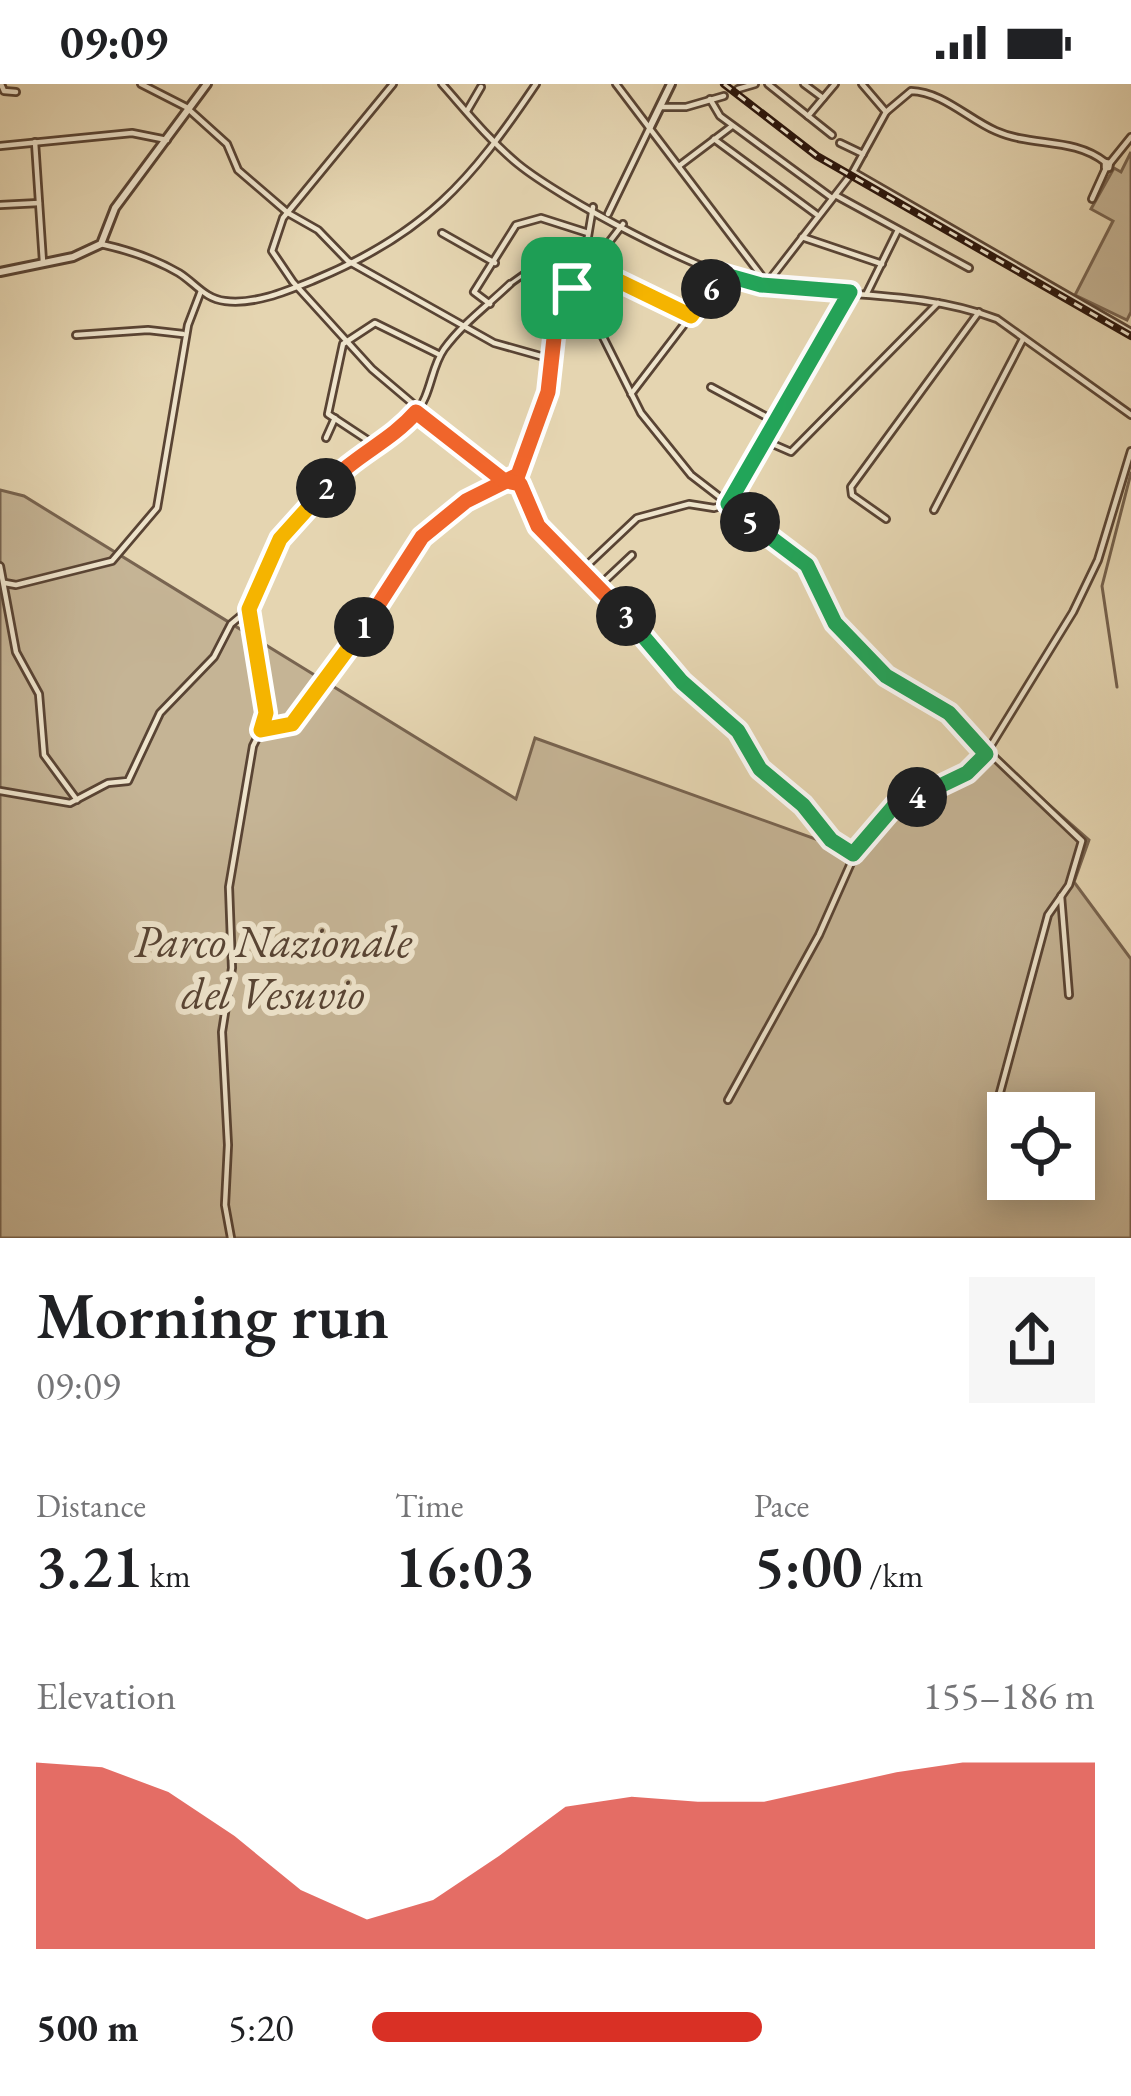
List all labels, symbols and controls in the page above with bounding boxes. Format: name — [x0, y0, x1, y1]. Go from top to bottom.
text: 09:09 — [60, 13, 168, 71]
pin — [521, 237, 623, 339]
icon: arrive — [539, 255, 605, 321]
pin: 6 — [681, 259, 741, 319]
text: 6 — [702, 267, 720, 310]
pin: 2 — [296, 458, 356, 518]
text: 2 — [317, 466, 335, 509]
pin: 5 — [720, 492, 780, 552]
text: 5 — [741, 500, 759, 543]
pin: 3 — [596, 586, 656, 646]
text: 3 — [617, 594, 635, 637]
pin: 1 — [334, 597, 394, 657]
text: 1 — [355, 605, 373, 648]
pin: 4 — [887, 767, 947, 827]
text: 4 — [908, 775, 926, 818]
park label: Parco Nazionale del Vesuvio — [134, 912, 413, 1022]
map controls — [987, 1092, 1095, 1200]
button: locate — [987, 1092, 1095, 1200]
text: Morning run — [36, 1272, 389, 1358]
button: share — [969, 1277, 1095, 1403]
text: 09:09 — [36, 1360, 121, 1411]
text: Distance — [36, 1484, 146, 1527]
text: Time — [395, 1484, 464, 1527]
text: Pace — [754, 1484, 809, 1527]
text: 3.21 — [36, 1527, 143, 1605]
text: 16:03 — [395, 1527, 534, 1605]
text: 5:00 — [754, 1527, 863, 1605]
text: km — [143, 1554, 191, 1597]
text: /km — [863, 1554, 924, 1597]
text: Elevation — [36, 1670, 176, 1721]
text: 155–186 m — [923, 1670, 1095, 1721]
text: 500 m — [36, 2002, 139, 2053]
text: 5:20 — [228, 2002, 294, 2053]

